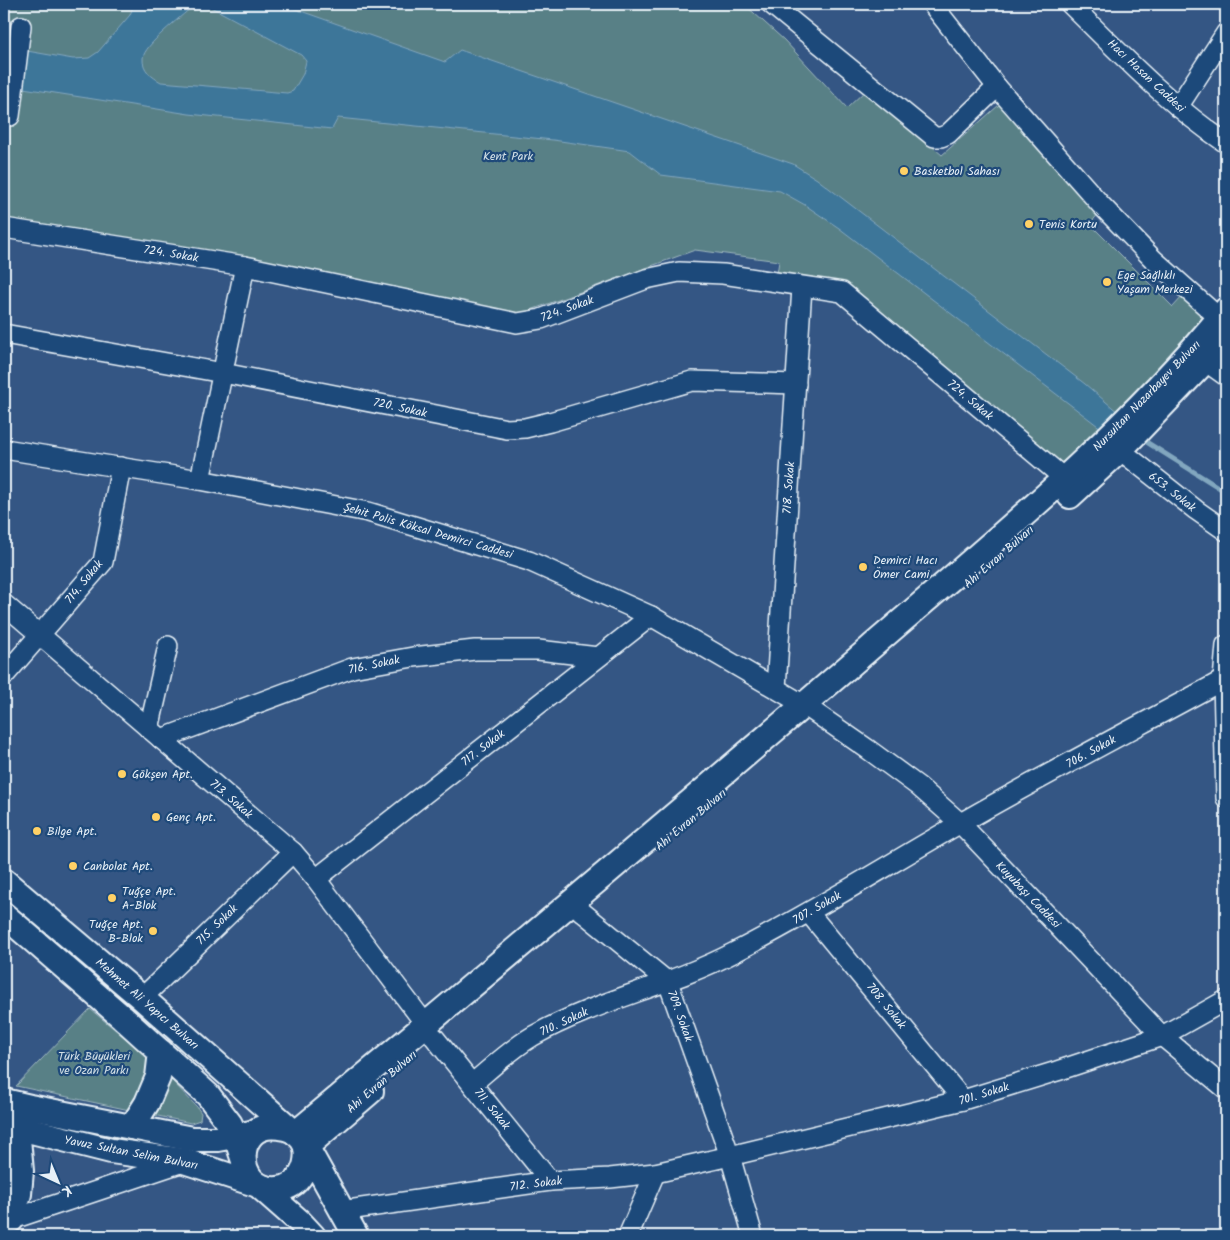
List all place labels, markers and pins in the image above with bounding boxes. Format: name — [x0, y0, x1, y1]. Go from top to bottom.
place label: Basketbol Sahası — [914, 162, 1000, 181]
marker: Basketbol Sahası — [898, 165, 910, 177]
place label: Tenis Kortu — [1039, 215, 1097, 234]
marker: Tenis Kortu — [1023, 218, 1035, 230]
place label: Ege Sağlıklı Yaşam Merkezi — [1117, 266, 1194, 299]
marker: Ege Sağlıklı Yaşam Merkezi — [1101, 276, 1113, 288]
place label: Demirci Hacı Ömer Cami — [873, 551, 938, 584]
marker: Demirci Hacı Ömer Cami — [857, 561, 869, 573]
place label: Gökşen Apt. — [132, 765, 193, 784]
marker: Gökşen Apt. — [116, 768, 128, 780]
place label: Genç Apt. — [166, 808, 216, 827]
marker: Genç Apt. — [150, 811, 162, 823]
place label: Bilge Apt. — [47, 822, 97, 841]
marker: Bilge Apt. — [31, 825, 43, 837]
place label: Canbolat Apt. — [83, 857, 153, 876]
marker: Canbolat Apt. — [67, 860, 79, 872]
place label: Tuğçe Apt. A-Blok — [122, 882, 176, 915]
marker: Tuğçe Apt. A-Blok — [106, 892, 118, 904]
place label: Tuğçe Apt. B-Blok — [89, 915, 143, 948]
marker: Tuğçe Apt. B-Blok — [147, 925, 159, 937]

